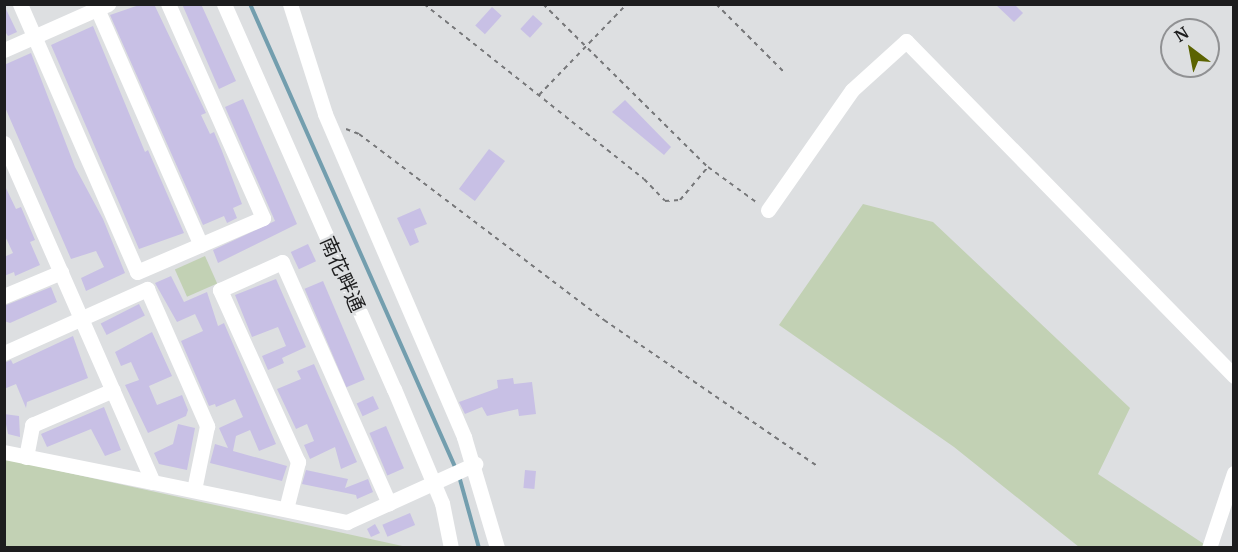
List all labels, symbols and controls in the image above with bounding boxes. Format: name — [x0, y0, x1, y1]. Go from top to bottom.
north arrow — [1160, 18, 1220, 78]
text: N — [1171, 23, 1192, 46]
street label: 南花畔通 — [316, 233, 370, 315]

